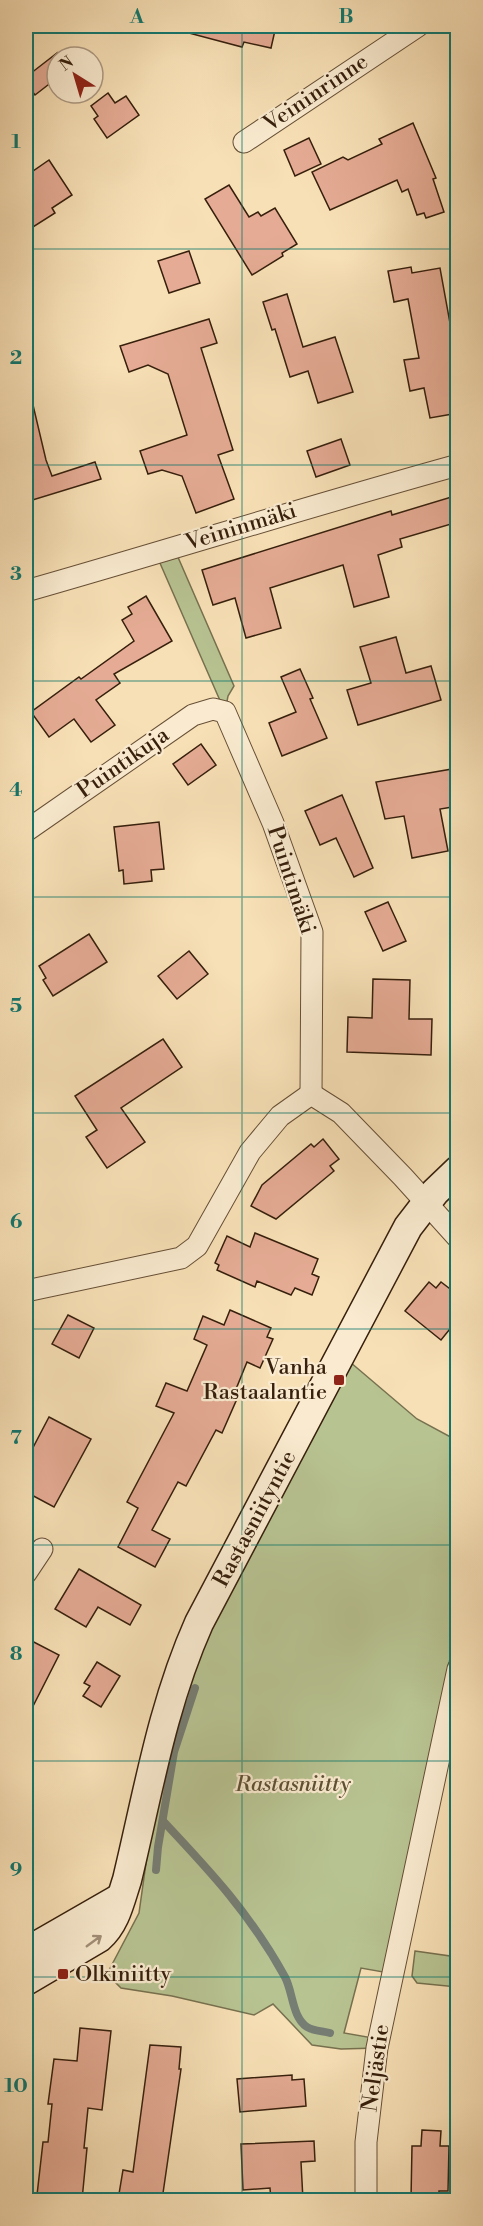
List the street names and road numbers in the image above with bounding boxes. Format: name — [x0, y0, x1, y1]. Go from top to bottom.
street label: Veininrinne — [258, 48, 373, 138]
street label: Veininmäki — [181, 497, 300, 557]
street label: Puintikuja — [72, 721, 175, 805]
street label: Puintimäki — [261, 822, 321, 938]
street label: Rastasniityntie — [208, 1446, 302, 1592]
street label: Neljästie — [357, 2023, 395, 2113]

